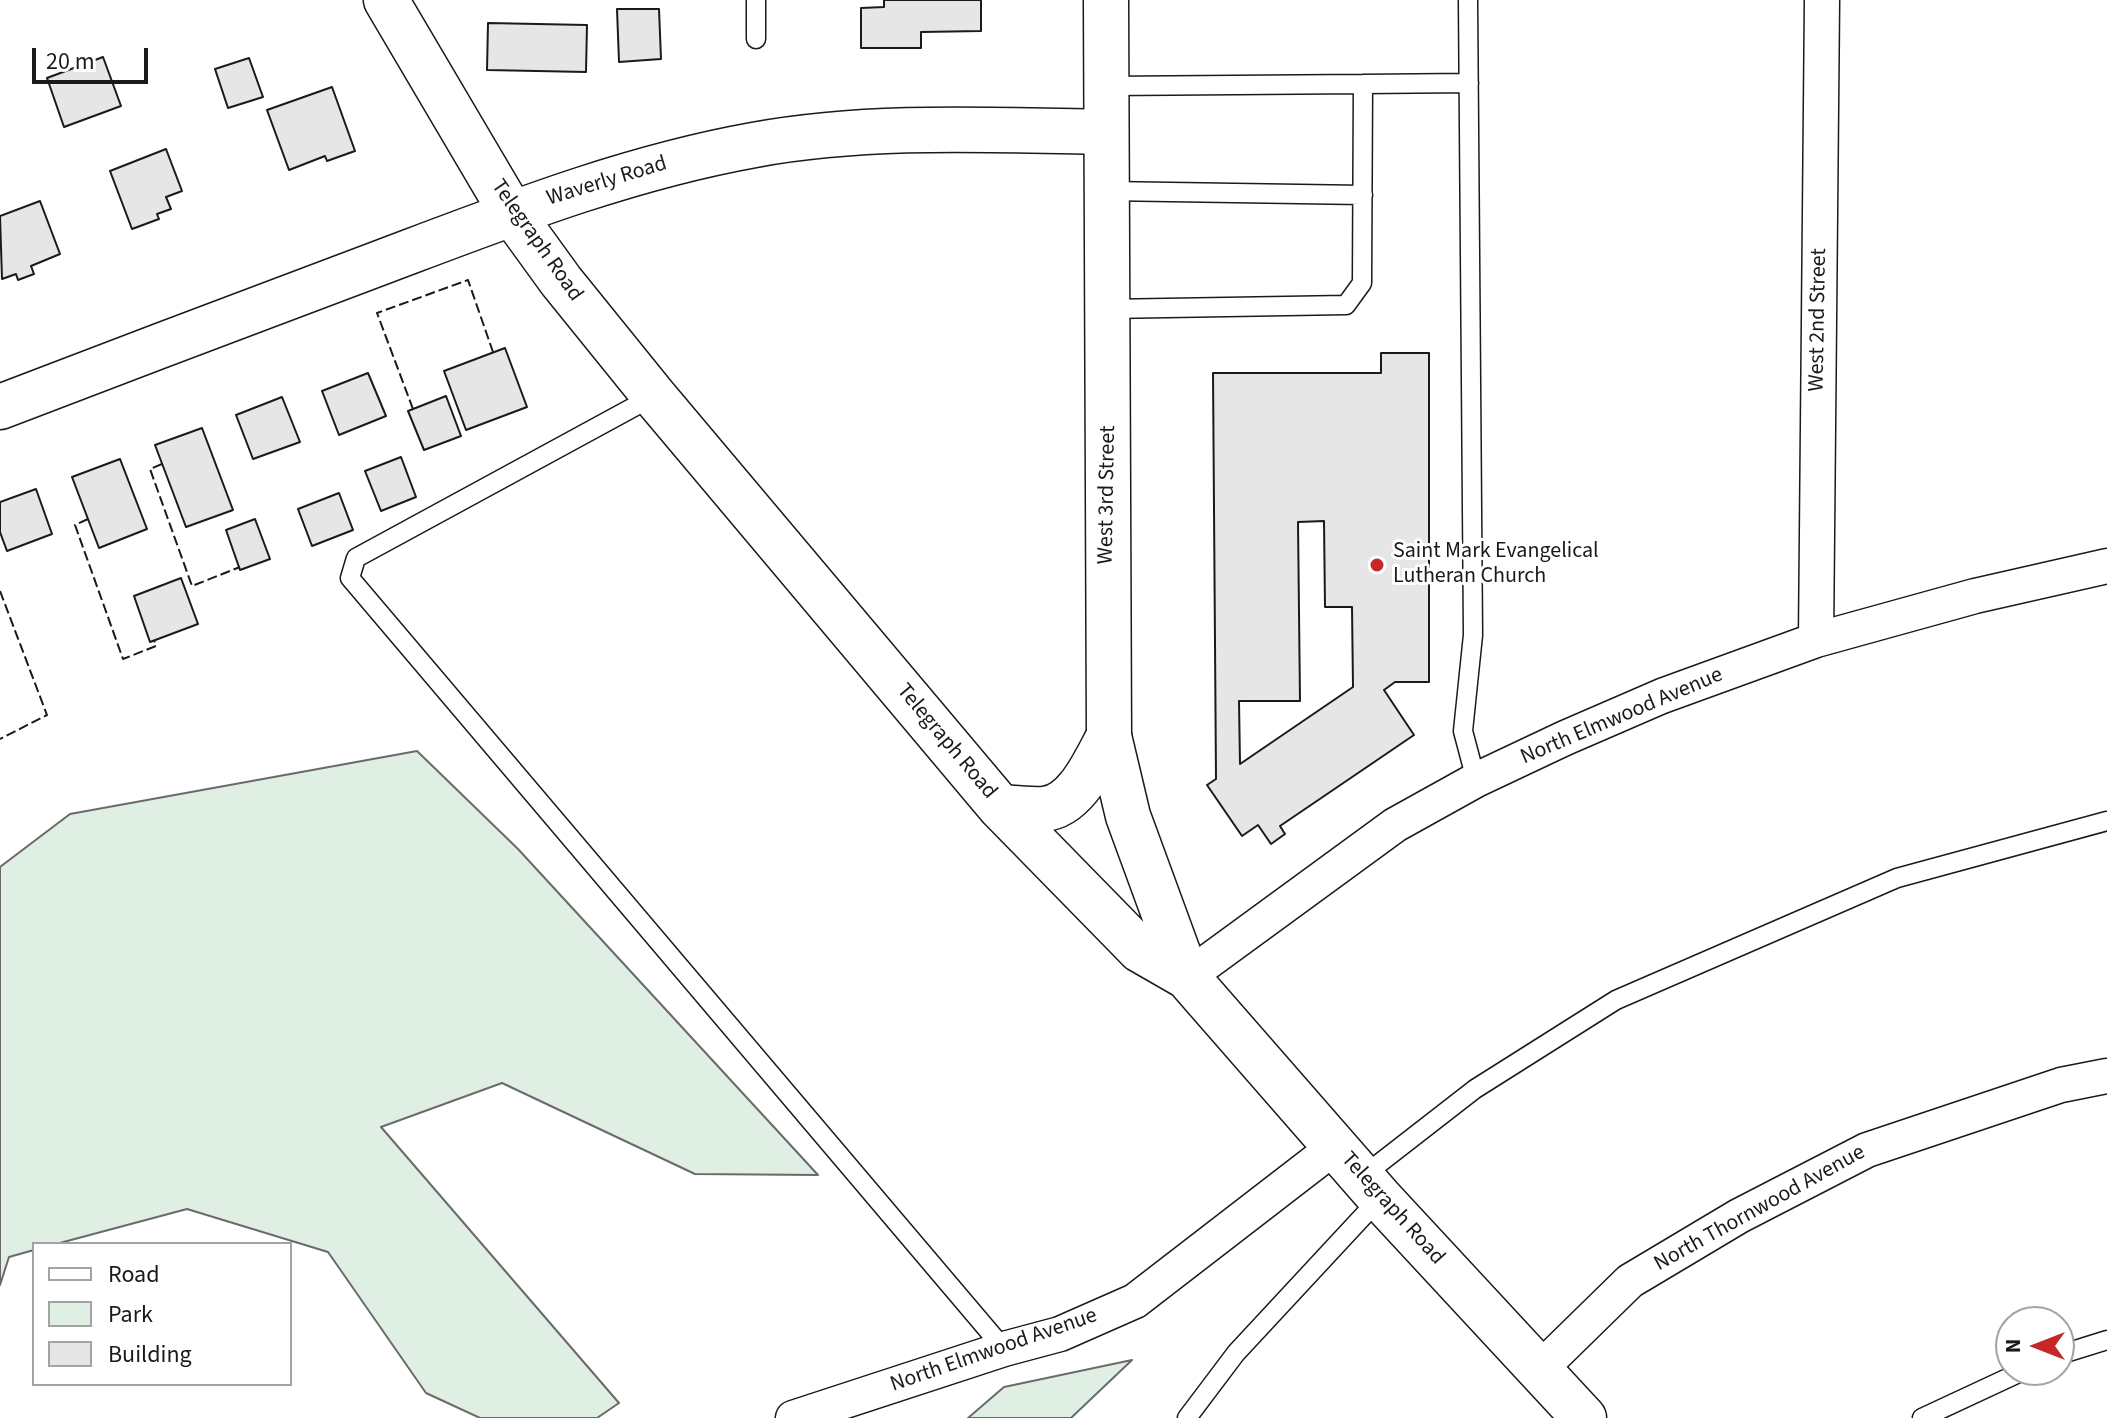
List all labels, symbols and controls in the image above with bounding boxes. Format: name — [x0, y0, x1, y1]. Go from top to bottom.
scale bar — [36, 32, 152, 82]
text: 20 m — [46, 44, 95, 79]
street label: Waverly Road — [544, 151, 670, 213]
street label: Telegraph Road — [484, 175, 588, 307]
street label: West 2nd Street — [1805, 248, 1833, 392]
street label: West 3rd Street — [1094, 425, 1122, 565]
place label: Saint Mark Evangelical Lutheran Church — [1393, 539, 1599, 590]
marker: Saint Mark Evangelical Lutheran Church — [1368, 556, 1386, 574]
street label: North Elmwood Avenue — [1517, 662, 1727, 772]
street label: Telegraph Road — [890, 679, 1002, 805]
street label: North Thornwood Avenue — [1650, 1140, 1870, 1278]
street label: Telegraph Road — [1334, 1147, 1450, 1271]
legend — [32, 1242, 292, 1386]
text: Road — [108, 1257, 160, 1292]
text: Park — [108, 1297, 153, 1332]
street label: North Elmwood Avenue — [887, 1303, 1101, 1399]
north arrow — [1995, 1306, 2075, 1386]
text: Building — [108, 1337, 192, 1372]
text: N — [1997, 1339, 2029, 1353]

